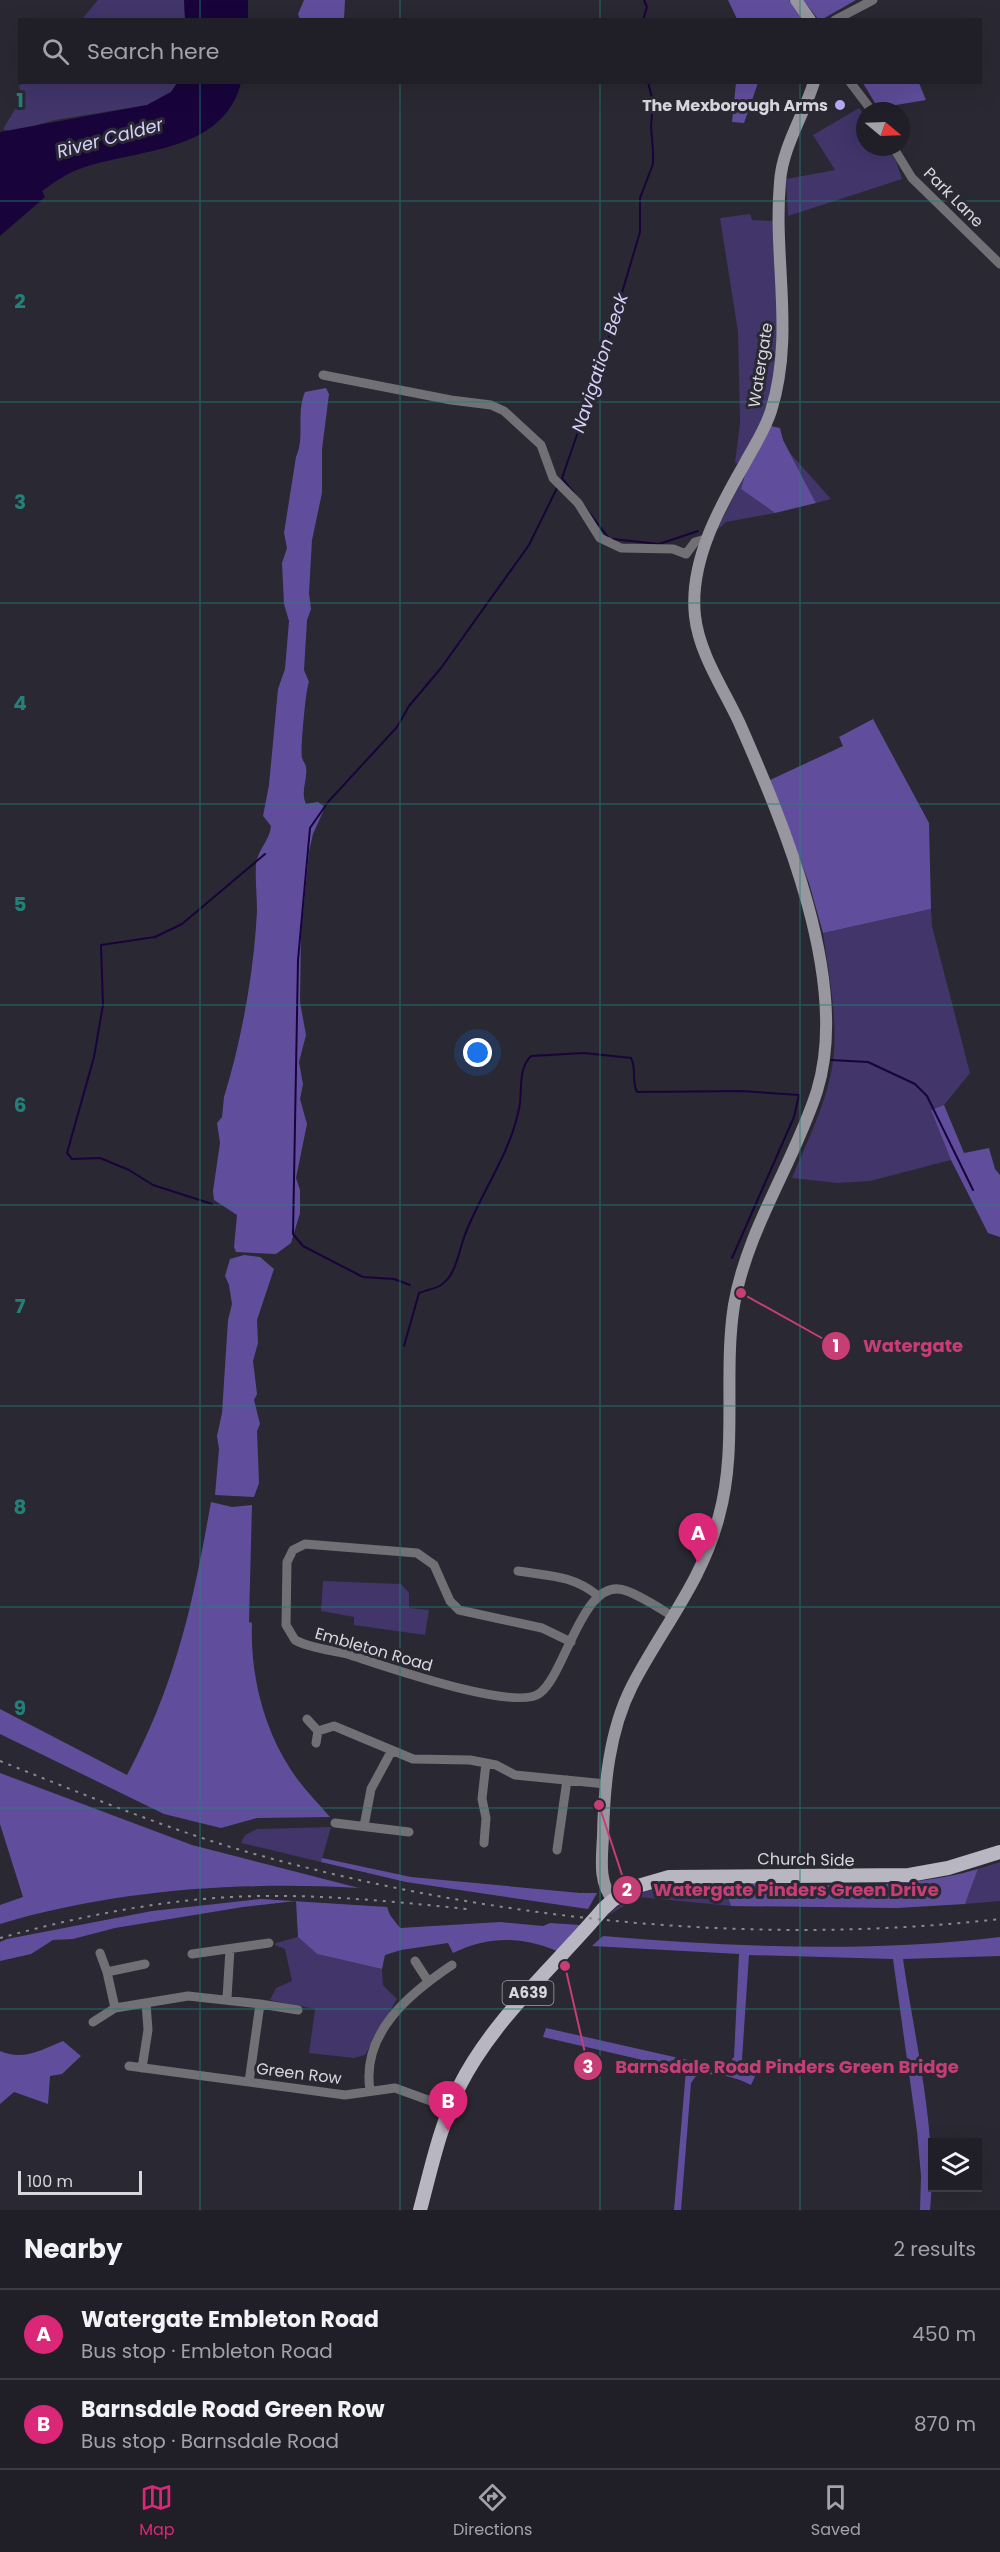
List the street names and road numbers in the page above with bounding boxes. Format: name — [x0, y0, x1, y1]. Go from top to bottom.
street label: Park Lane — [918, 162, 989, 233]
street label: Watergate — [742, 321, 779, 409]
street label: Embleton Road — [312, 1622, 435, 1677]
street label: Church Side — [757, 1847, 855, 1872]
road number: A639 — [502, 1981, 554, 2005]
street label: Green Row — [255, 2057, 343, 2090]

